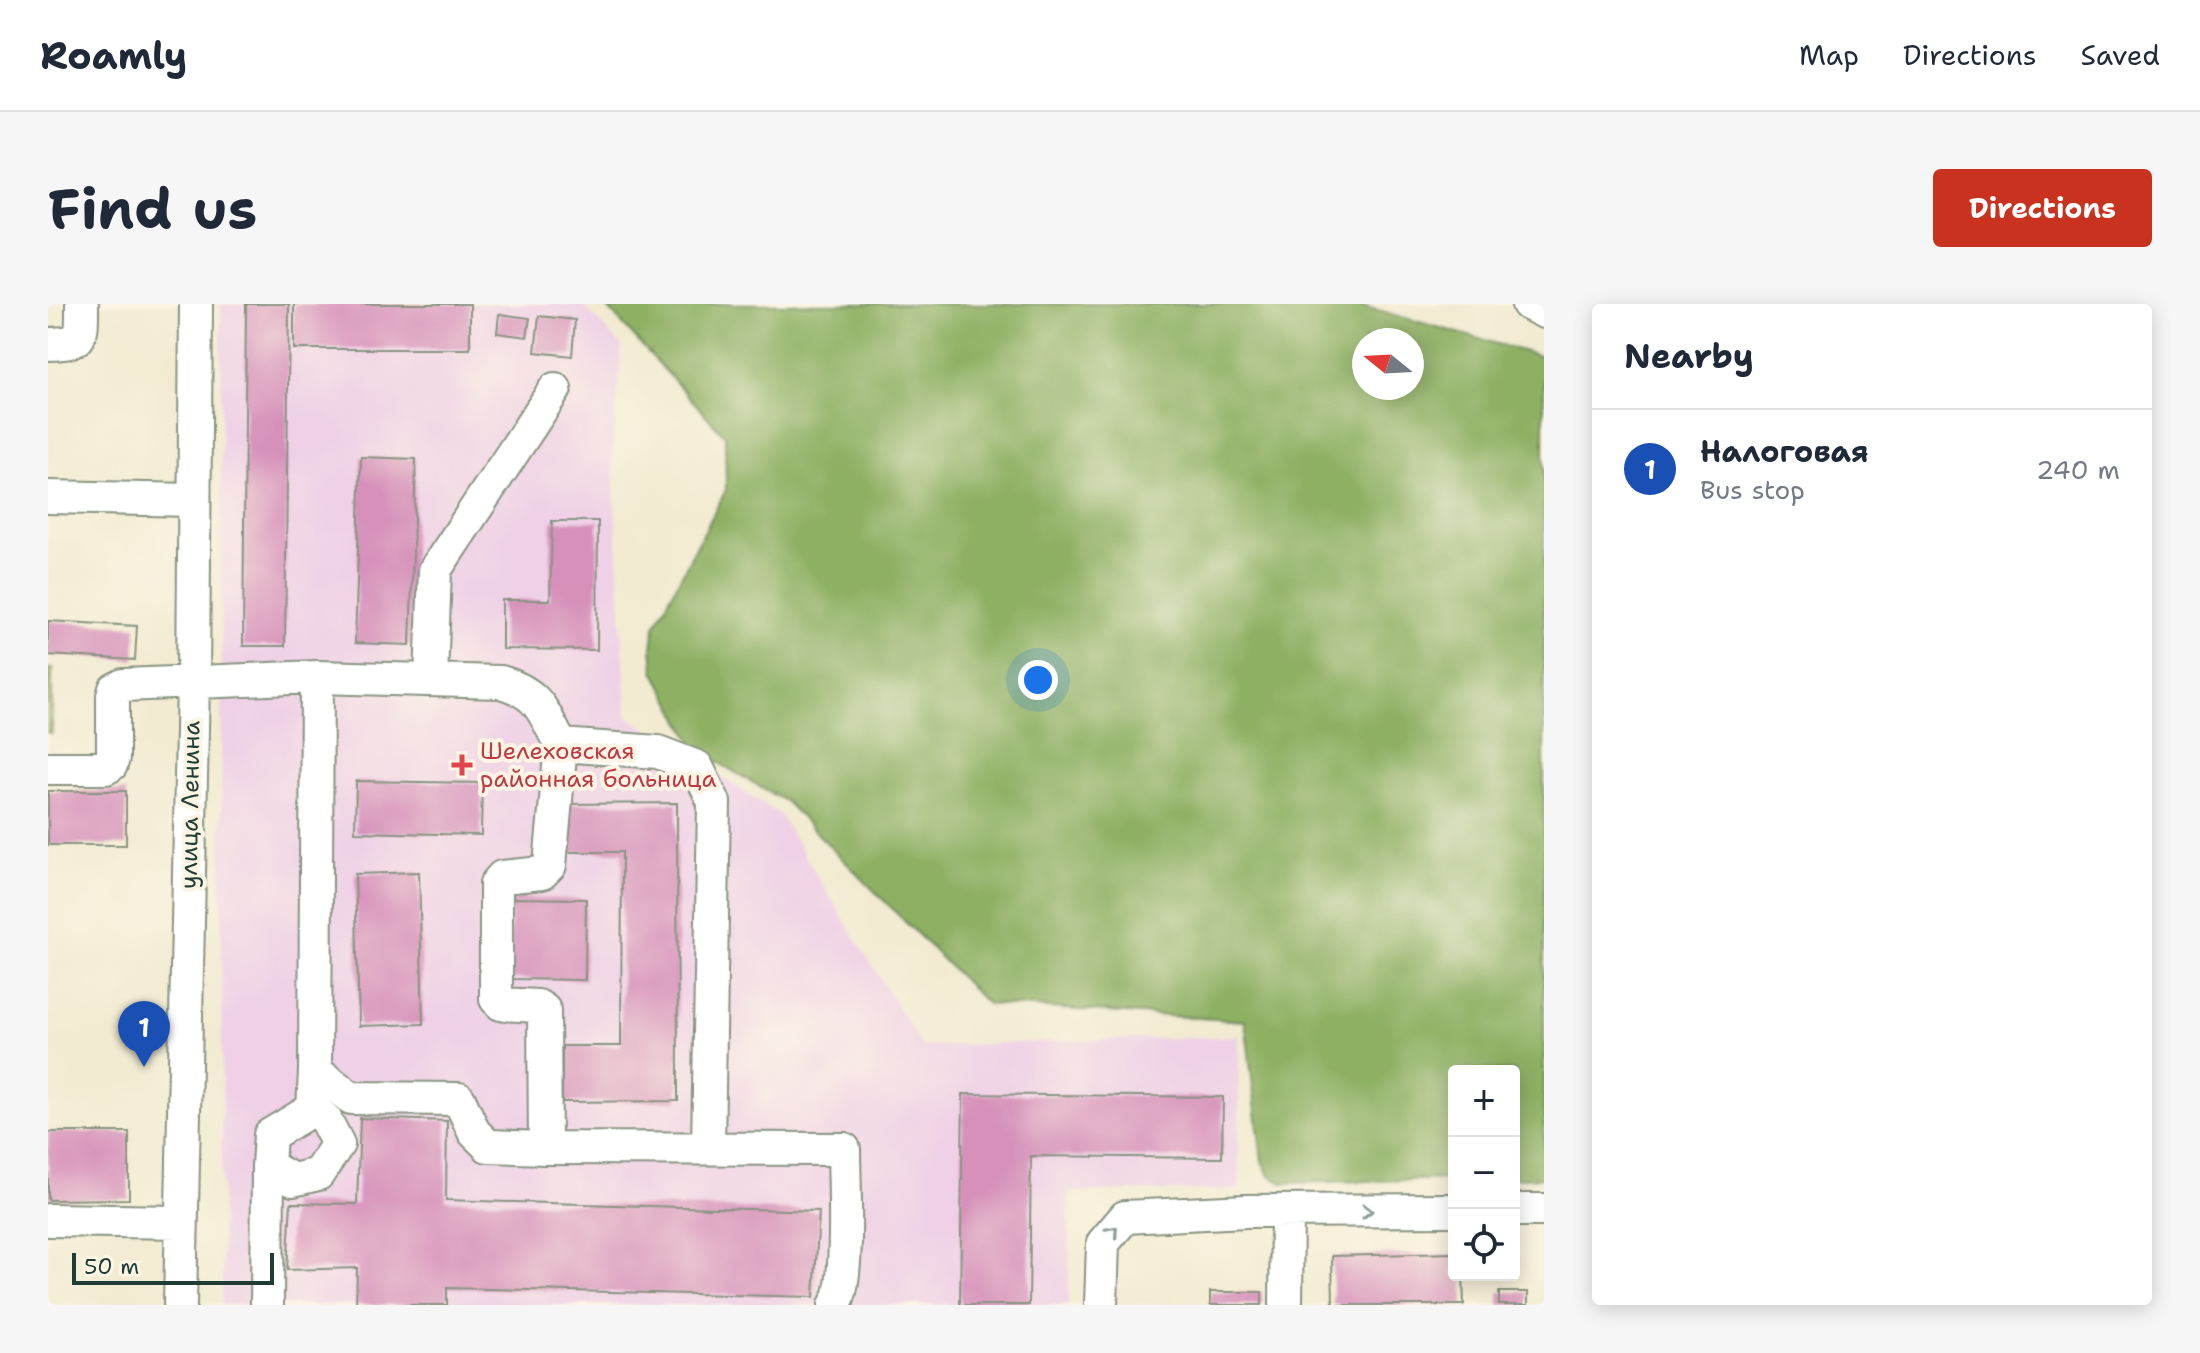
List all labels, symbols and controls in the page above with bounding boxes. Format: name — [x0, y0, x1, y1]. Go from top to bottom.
text: Roamly — [40, 30, 187, 81]
text: Map — [1799, 36, 1859, 74]
text: Directions — [1903, 36, 2037, 74]
text: Saved — [2081, 36, 2160, 74]
button: Directions — [1933, 169, 2152, 247]
text: Find us — [48, 171, 257, 246]
north arrow — [1352, 328, 1424, 400]
text: Nearby — [1624, 333, 1754, 379]
text: Налоговая — [1700, 431, 1869, 472]
text: 1 — [1644, 452, 1656, 487]
text: 240 m — [2036, 452, 2120, 487]
text: Bus stop — [1700, 472, 1805, 507]
your location — [1018, 660, 1058, 700]
street label: улица Ленина — [173, 720, 207, 890]
place label: Шелеховская районная больница — [480, 735, 717, 795]
marker: Шелеховская районная больница — [451, 754, 473, 776]
pin: 1 — [118, 1001, 170, 1067]
map controls — [1448, 1065, 1520, 1281]
button: + — [1448, 1065, 1520, 1137]
button: − — [1448, 1137, 1520, 1209]
one-way arrow — [1361, 1202, 1374, 1219]
button: locate — [1448, 1209, 1520, 1281]
one-way arrow — [1103, 1225, 1118, 1240]
scale bar — [72, 1249, 274, 1285]
text: 50 m — [84, 1252, 139, 1281]

